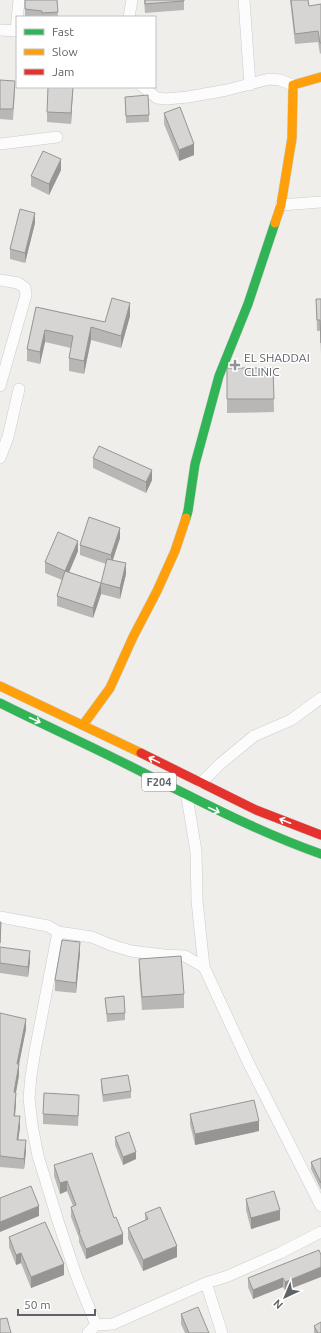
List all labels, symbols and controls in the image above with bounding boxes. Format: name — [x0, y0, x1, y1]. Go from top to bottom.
legend — [16, 16, 156, 88]
text: Fast — [52, 25, 74, 38]
text: Slow — [52, 45, 78, 58]
text: Jam — [52, 65, 74, 78]
place label: EL SHADDAI CLINIC — [244, 351, 310, 378]
marker: EL SHADDAI CLINIC — [229, 359, 241, 371]
one-way arrow — [29, 717, 41, 724]
one-way arrow — [149, 756, 161, 763]
road number: F204 — [142, 773, 176, 791]
one-way arrow — [208, 806, 220, 814]
one-way arrow — [279, 817, 291, 824]
north arrow — [265, 1277, 305, 1317]
scale bar — [18, 1291, 95, 1317]
text: N — [271, 1297, 285, 1311]
text: 50 m — [24, 1298, 51, 1311]

